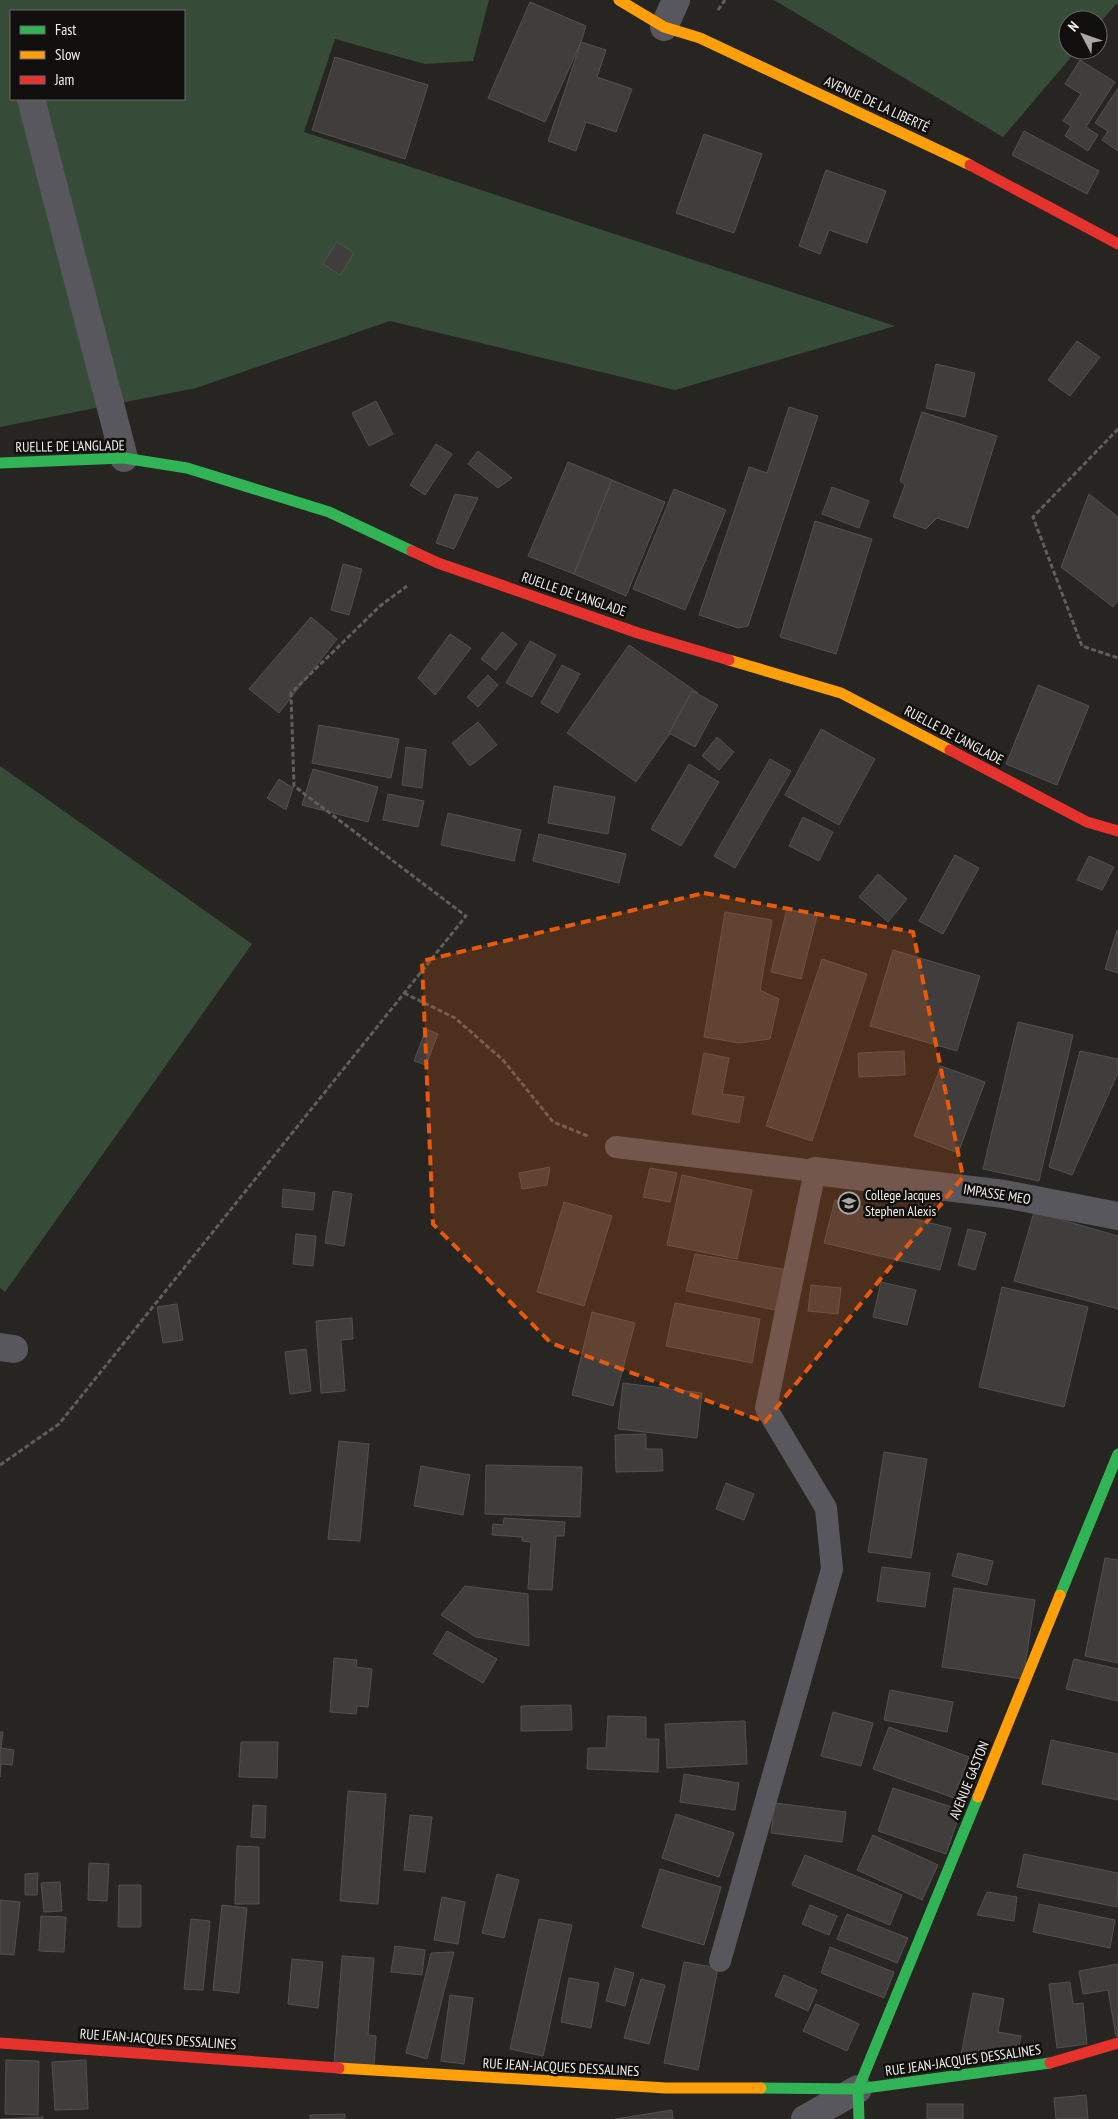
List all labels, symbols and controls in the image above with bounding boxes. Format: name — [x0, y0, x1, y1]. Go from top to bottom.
legend — [10, 10, 185, 100]
north arrow — [1058, 10, 1108, 60]
text: N — [1064, 18, 1082, 35]
text: Fast — [55, 20, 76, 39]
text: Slow — [55, 45, 80, 64]
text: Jam — [54, 70, 74, 89]
street label: AVENUE DE LA LIBERTÉ — [822, 72, 932, 136]
street label: RUELLE DE L'ANGLADE — [15, 436, 125, 456]
street label: RUELLE DE L'ANGLADE — [519, 568, 629, 620]
street label: RUELLE DE L'ANGLADE — [901, 701, 1007, 769]
street label: IMPASSE MEO — [962, 1180, 1032, 1208]
place label: College Jacques Stephen Alexis — [865, 1186, 941, 1220]
school or university icon: College Jacques Stephen Alexis — [837, 1191, 861, 1215]
street label: AVENUE GASTON — [945, 1738, 993, 1822]
street label: RUE JEAN-JACQUES DESSALINES — [79, 2025, 237, 2053]
street label: RUE JEAN-JACQUES DESSALINES — [884, 2040, 1042, 2080]
street label: RUE JEAN-JACQUES DESSALINES — [482, 2054, 640, 2080]

